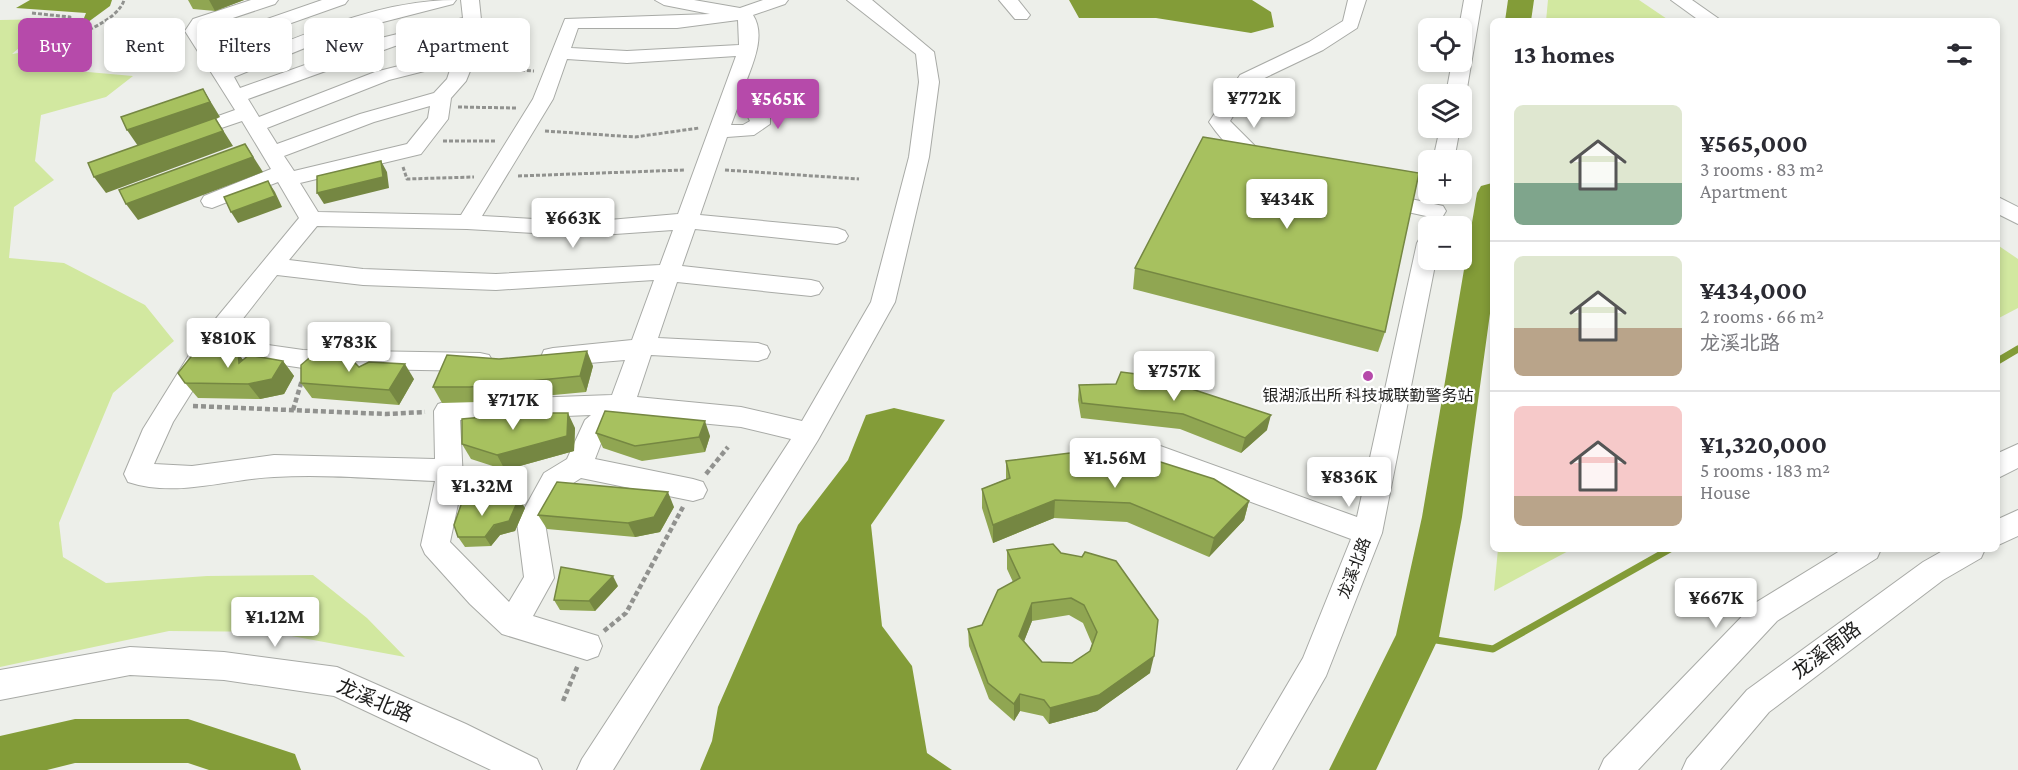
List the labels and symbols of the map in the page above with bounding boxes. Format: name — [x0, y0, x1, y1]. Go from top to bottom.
pin: ¥772K — [1212, 78, 1296, 129]
pin: ¥565K — [736, 79, 820, 130]
pin: ¥434K — [1245, 179, 1329, 230]
pin: ¥663K — [531, 198, 615, 249]
pin: ¥810K — [186, 318, 270, 369]
pin: ¥783K — [307, 322, 391, 373]
pin: ¥757K — [1132, 351, 1216, 402]
marker: 银湖派出所 科技城联勤警务站 — [1361, 369, 1375, 383]
pin: ¥717K — [471, 380, 555, 431]
place label: 银湖派出所 科技城联勤警务站 — [1262, 387, 1474, 404]
pin: ¥1.56M — [1066, 438, 1164, 489]
pin: ¥836K — [1307, 457, 1391, 508]
pin: ¥1.32M — [433, 466, 531, 517]
street label: 龙溪北路 — [1335, 535, 1373, 601]
pin: ¥667K — [1674, 578, 1758, 629]
pin: ¥1.12M — [226, 597, 324, 648]
street label: 龙溪南路 — [1787, 617, 1865, 683]
street label: 龙溪北路 — [334, 674, 416, 726]

